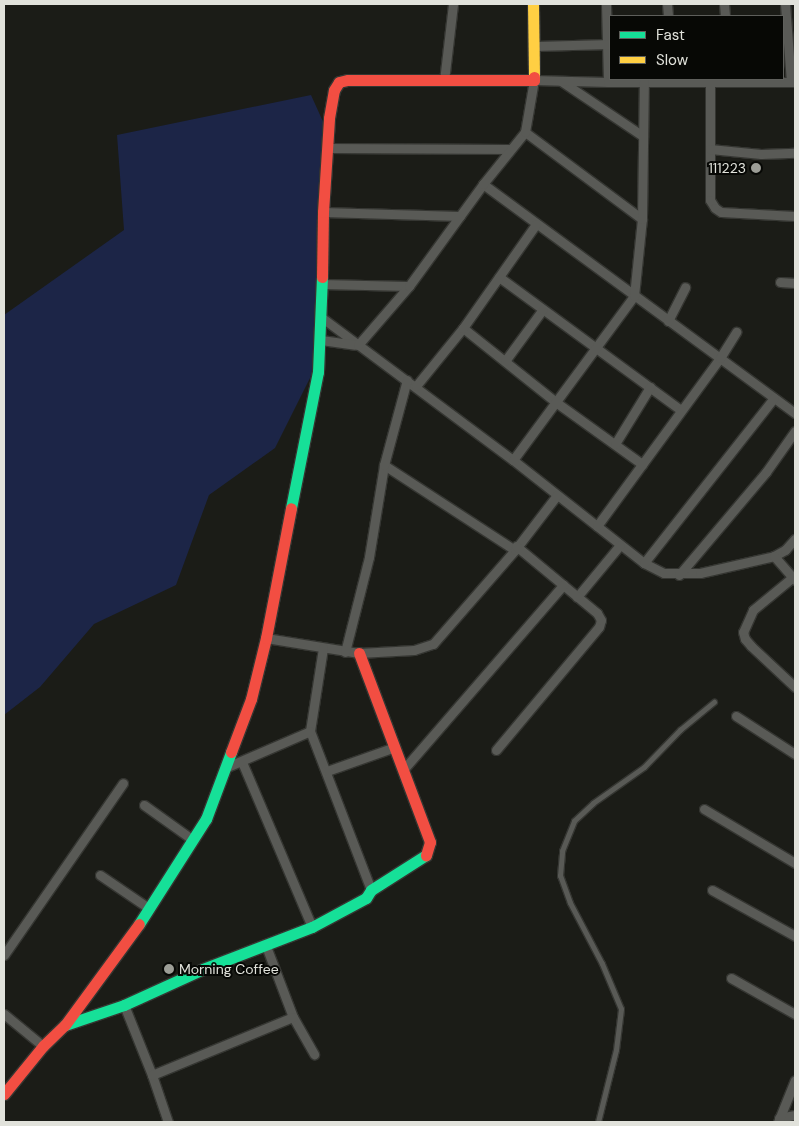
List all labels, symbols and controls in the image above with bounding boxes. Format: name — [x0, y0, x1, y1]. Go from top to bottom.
legend — [609, 15, 784, 80]
text: Fast — [656, 25, 685, 45]
text: Slow — [656, 50, 688, 70]
place label: 111223 — [708, 160, 746, 176]
marker: 111223 — [750, 162, 762, 174]
place label: Morning Coffee — [179, 961, 279, 977]
marker: Morning Coffee — [163, 963, 175, 975]

